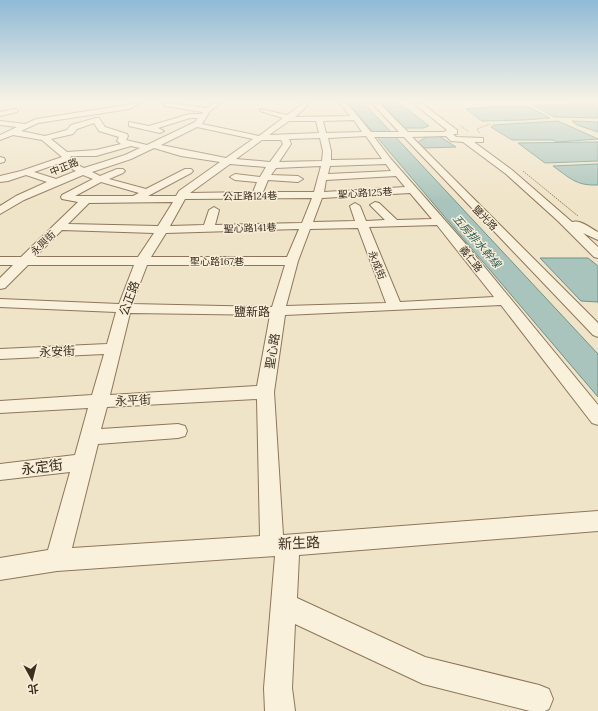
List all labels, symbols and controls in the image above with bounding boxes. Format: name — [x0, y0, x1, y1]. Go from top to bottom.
street label: 中正路 — [48, 155, 80, 179]
street label: 聖心路125巷 — [337, 185, 393, 201]
street label: 公正路124巷 — [223, 189, 277, 203]
street label: 鹽光路 — [470, 203, 500, 233]
water label: 五房排水幹線 — [450, 212, 505, 272]
street label: 聖心路141巷 — [223, 221, 277, 235]
street label: 永興街 — [28, 228, 58, 258]
street label: 義仁路 — [457, 243, 485, 275]
street label: 永成街 — [365, 249, 389, 281]
street label: 聖心路167巷 — [190, 255, 244, 268]
street label: 公正路 — [116, 279, 142, 317]
street label: 鹽新路 — [234, 304, 270, 319]
street label: 聖心路 — [262, 332, 282, 370]
street label: 永安街 — [39, 343, 75, 359]
street label: 永平街 — [115, 392, 151, 408]
street label: 永定街 — [20, 456, 64, 478]
street label: 新生路 — [278, 533, 320, 553]
north arrow — [12, 659, 52, 699]
text: 北 — [27, 681, 40, 697]

